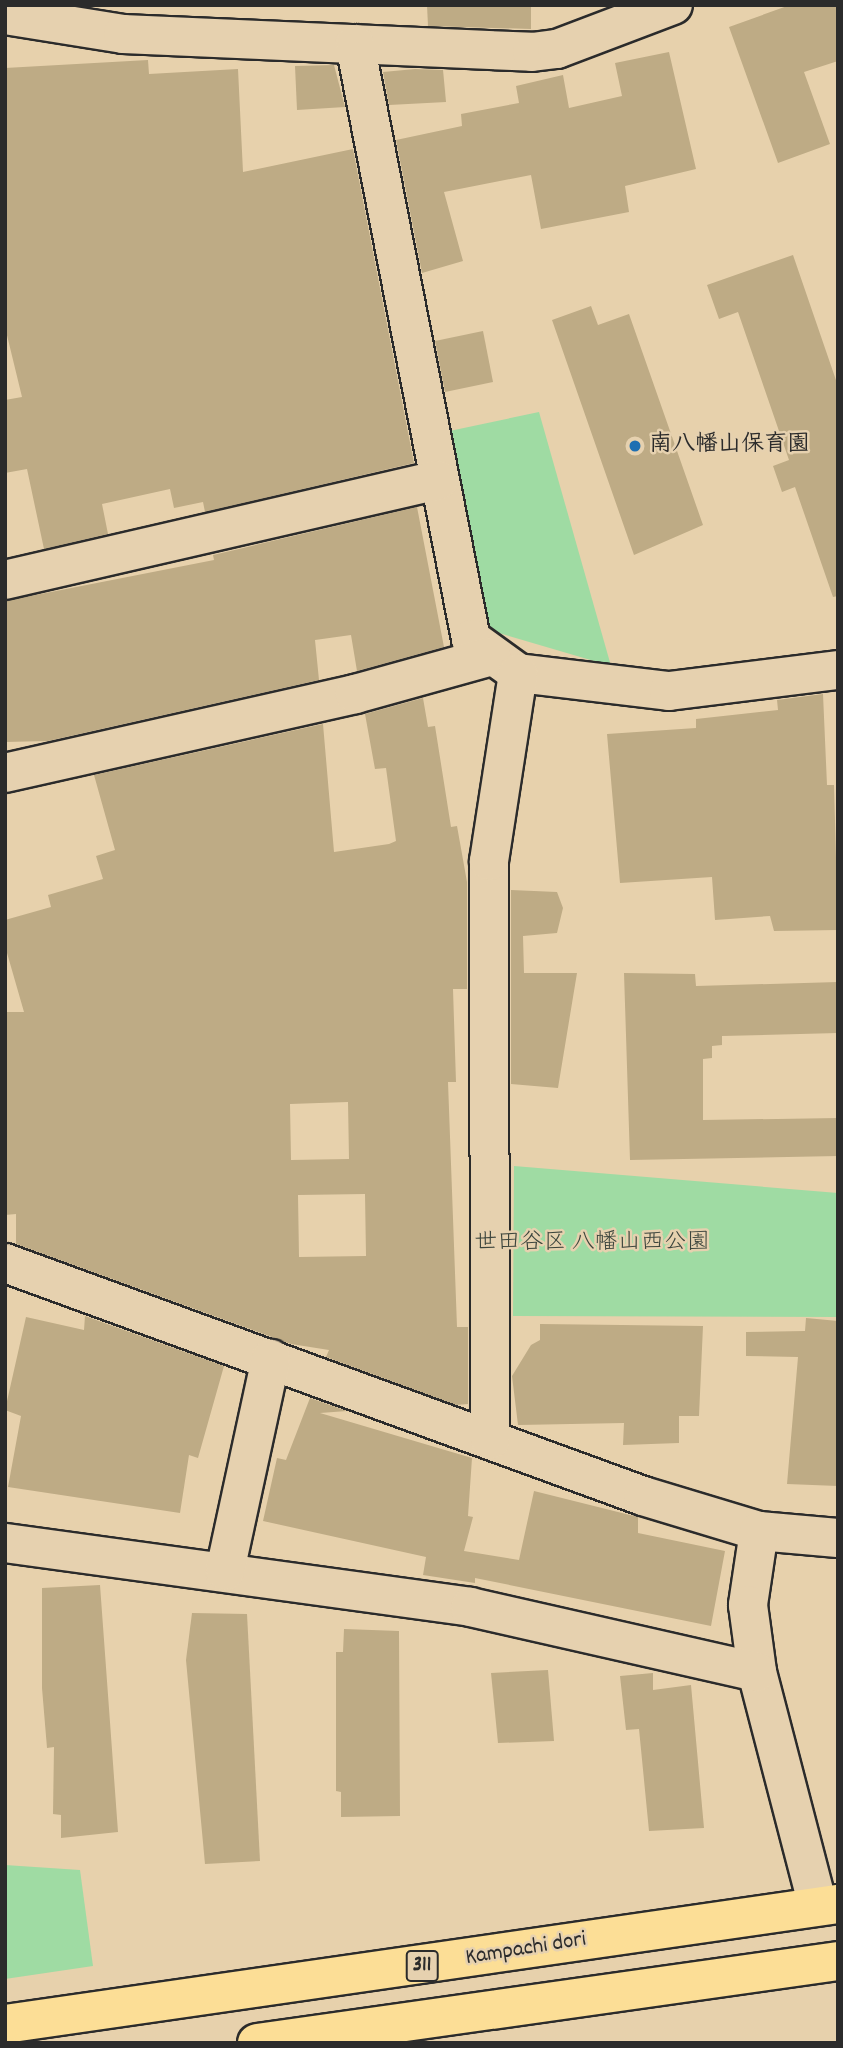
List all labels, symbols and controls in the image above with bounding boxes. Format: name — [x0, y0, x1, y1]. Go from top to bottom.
place label: 南八幡山保育園 — [649, 432, 810, 460]
marker: 南八幡山保育園 — [627, 438, 643, 454]
park label: 世田谷区 八幡山西公園 — [474, 1230, 710, 1258]
street label: Kampachi dori — [464, 1927, 588, 1973]
road number: 311 — [404, 1948, 440, 1983]

